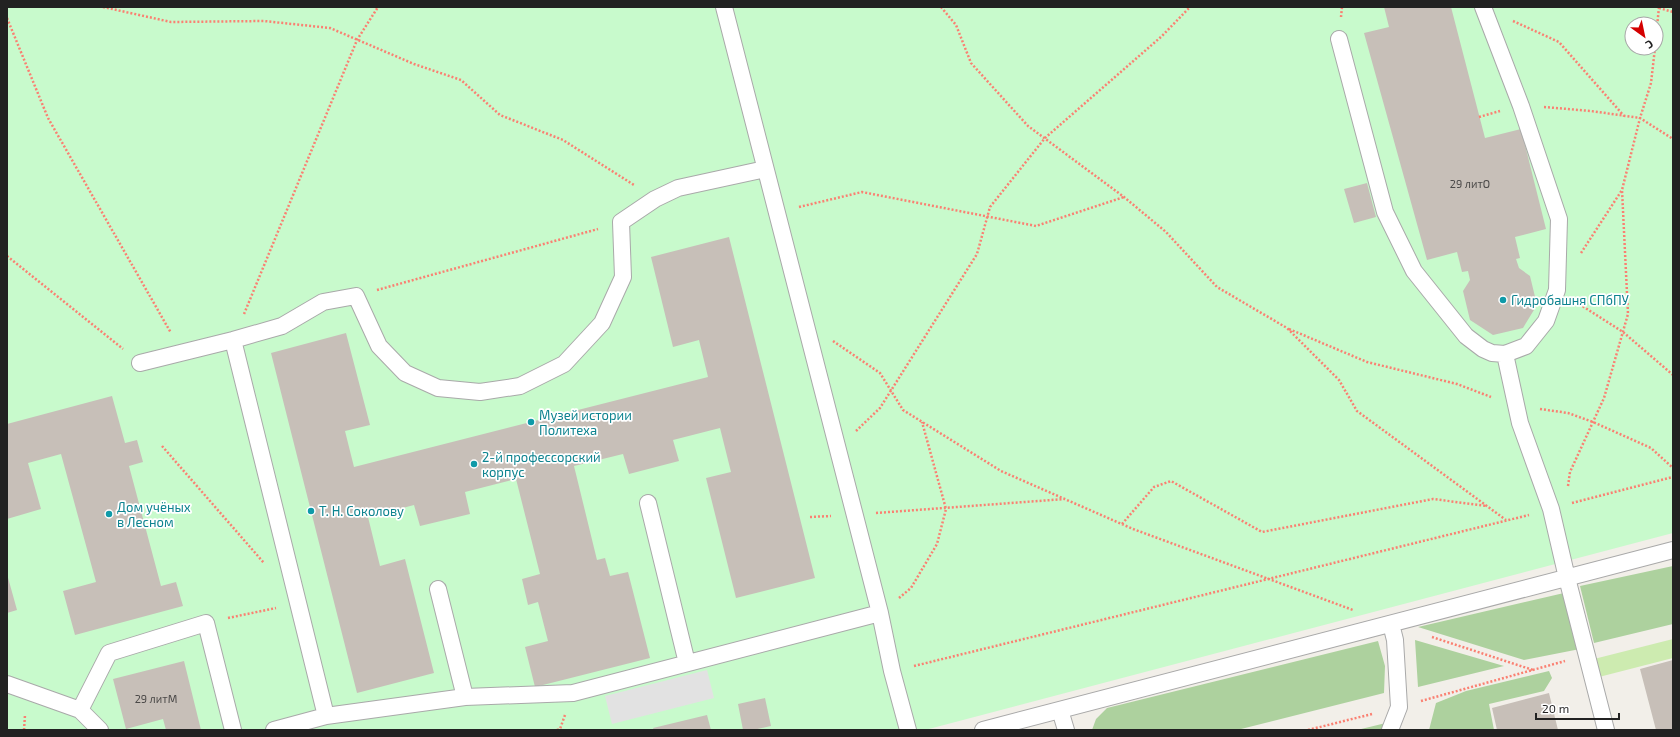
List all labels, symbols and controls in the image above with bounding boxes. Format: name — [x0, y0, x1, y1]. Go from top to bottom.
north arrow — [1624, 16, 1664, 56]
text: С — [1643, 38, 1656, 52]
house number: 29 литО — [1450, 177, 1490, 190]
place label: Гидробашня СПбПУ — [1511, 292, 1630, 308]
marker: Гидробашня СПбПУ — [1498, 295, 1508, 305]
place label: Музей истории Политеха — [539, 407, 632, 438]
marker: Музей истории Политеха — [526, 417, 536, 427]
place label: 2-й профессорский корпус — [482, 449, 601, 480]
marker: 2-й профессорский корпус — [469, 459, 479, 469]
place label: Дом учёных в Лесном — [117, 499, 191, 530]
place label: Т. Н. Соколову — [319, 503, 404, 519]
marker: Т. Н. Соколову — [306, 506, 316, 516]
marker: Дом учёных в Лесном — [104, 509, 114, 519]
house number: 29 литМ — [135, 692, 177, 705]
scale bar — [1536, 695, 1619, 721]
text: 20 m — [1542, 701, 1569, 715]

